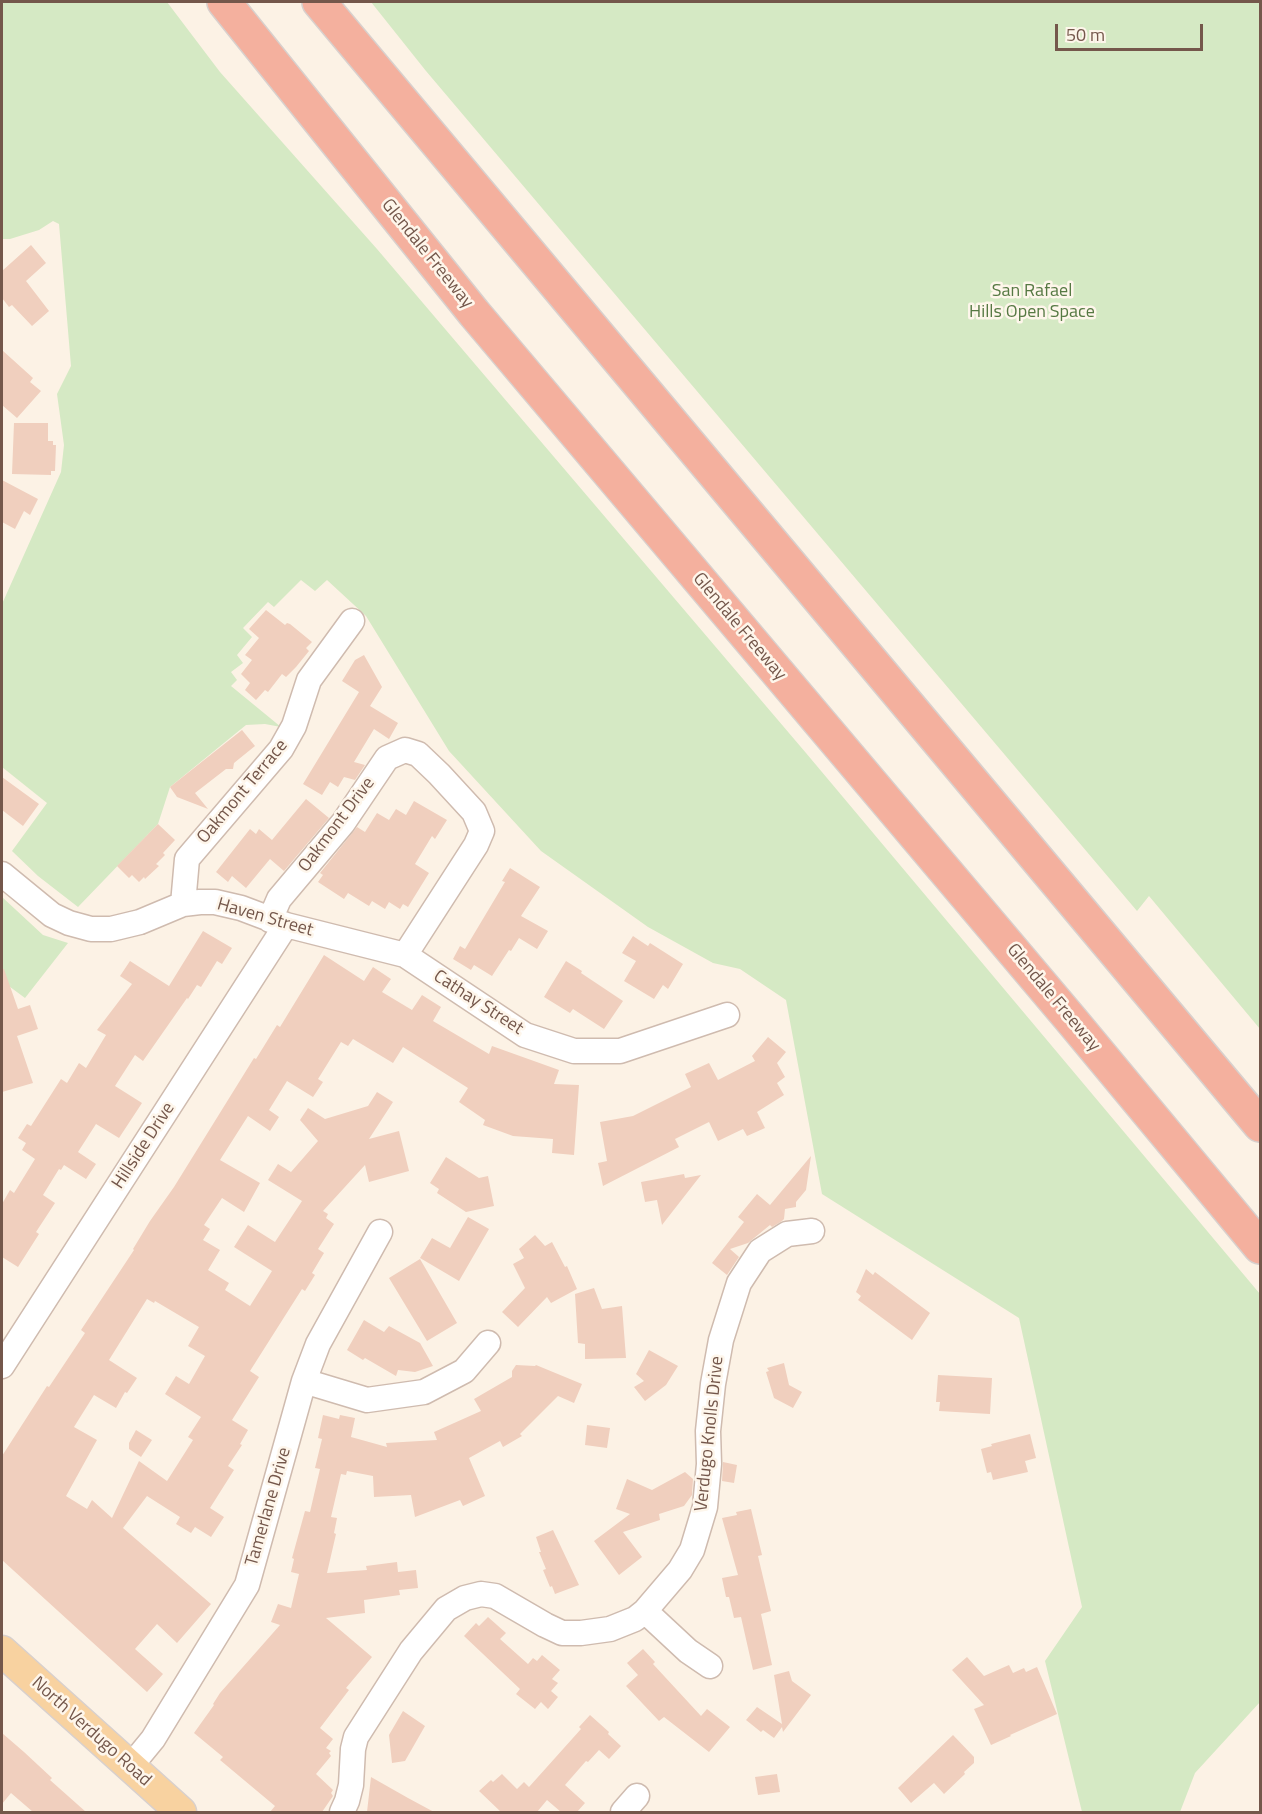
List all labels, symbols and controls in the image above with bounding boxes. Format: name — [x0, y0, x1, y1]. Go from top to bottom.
scale bar — [1058, 12, 1206, 50]
text: 50 m — [1066, 21, 1105, 48]
street label: Glendale Freeway — [376, 195, 478, 313]
park label: San Rafael Hills Open Space — [969, 281, 1095, 324]
street label: Glendale Freeway — [688, 569, 790, 685]
street label: Oakmont Terrace — [193, 736, 293, 848]
street label: Oakmont Drive — [294, 773, 380, 877]
street label: Haven Street — [215, 894, 315, 942]
street label: Glendale Freeway — [1002, 940, 1104, 1056]
street label: Cathay Street — [429, 966, 527, 1040]
street label: Hillside Drive — [108, 1099, 180, 1193]
street label: Verdugo Knolls Drive — [691, 1355, 729, 1513]
street label: Tamerlane Drive — [242, 1445, 296, 1569]
street label: North Verdugo Road — [27, 1673, 155, 1791]

